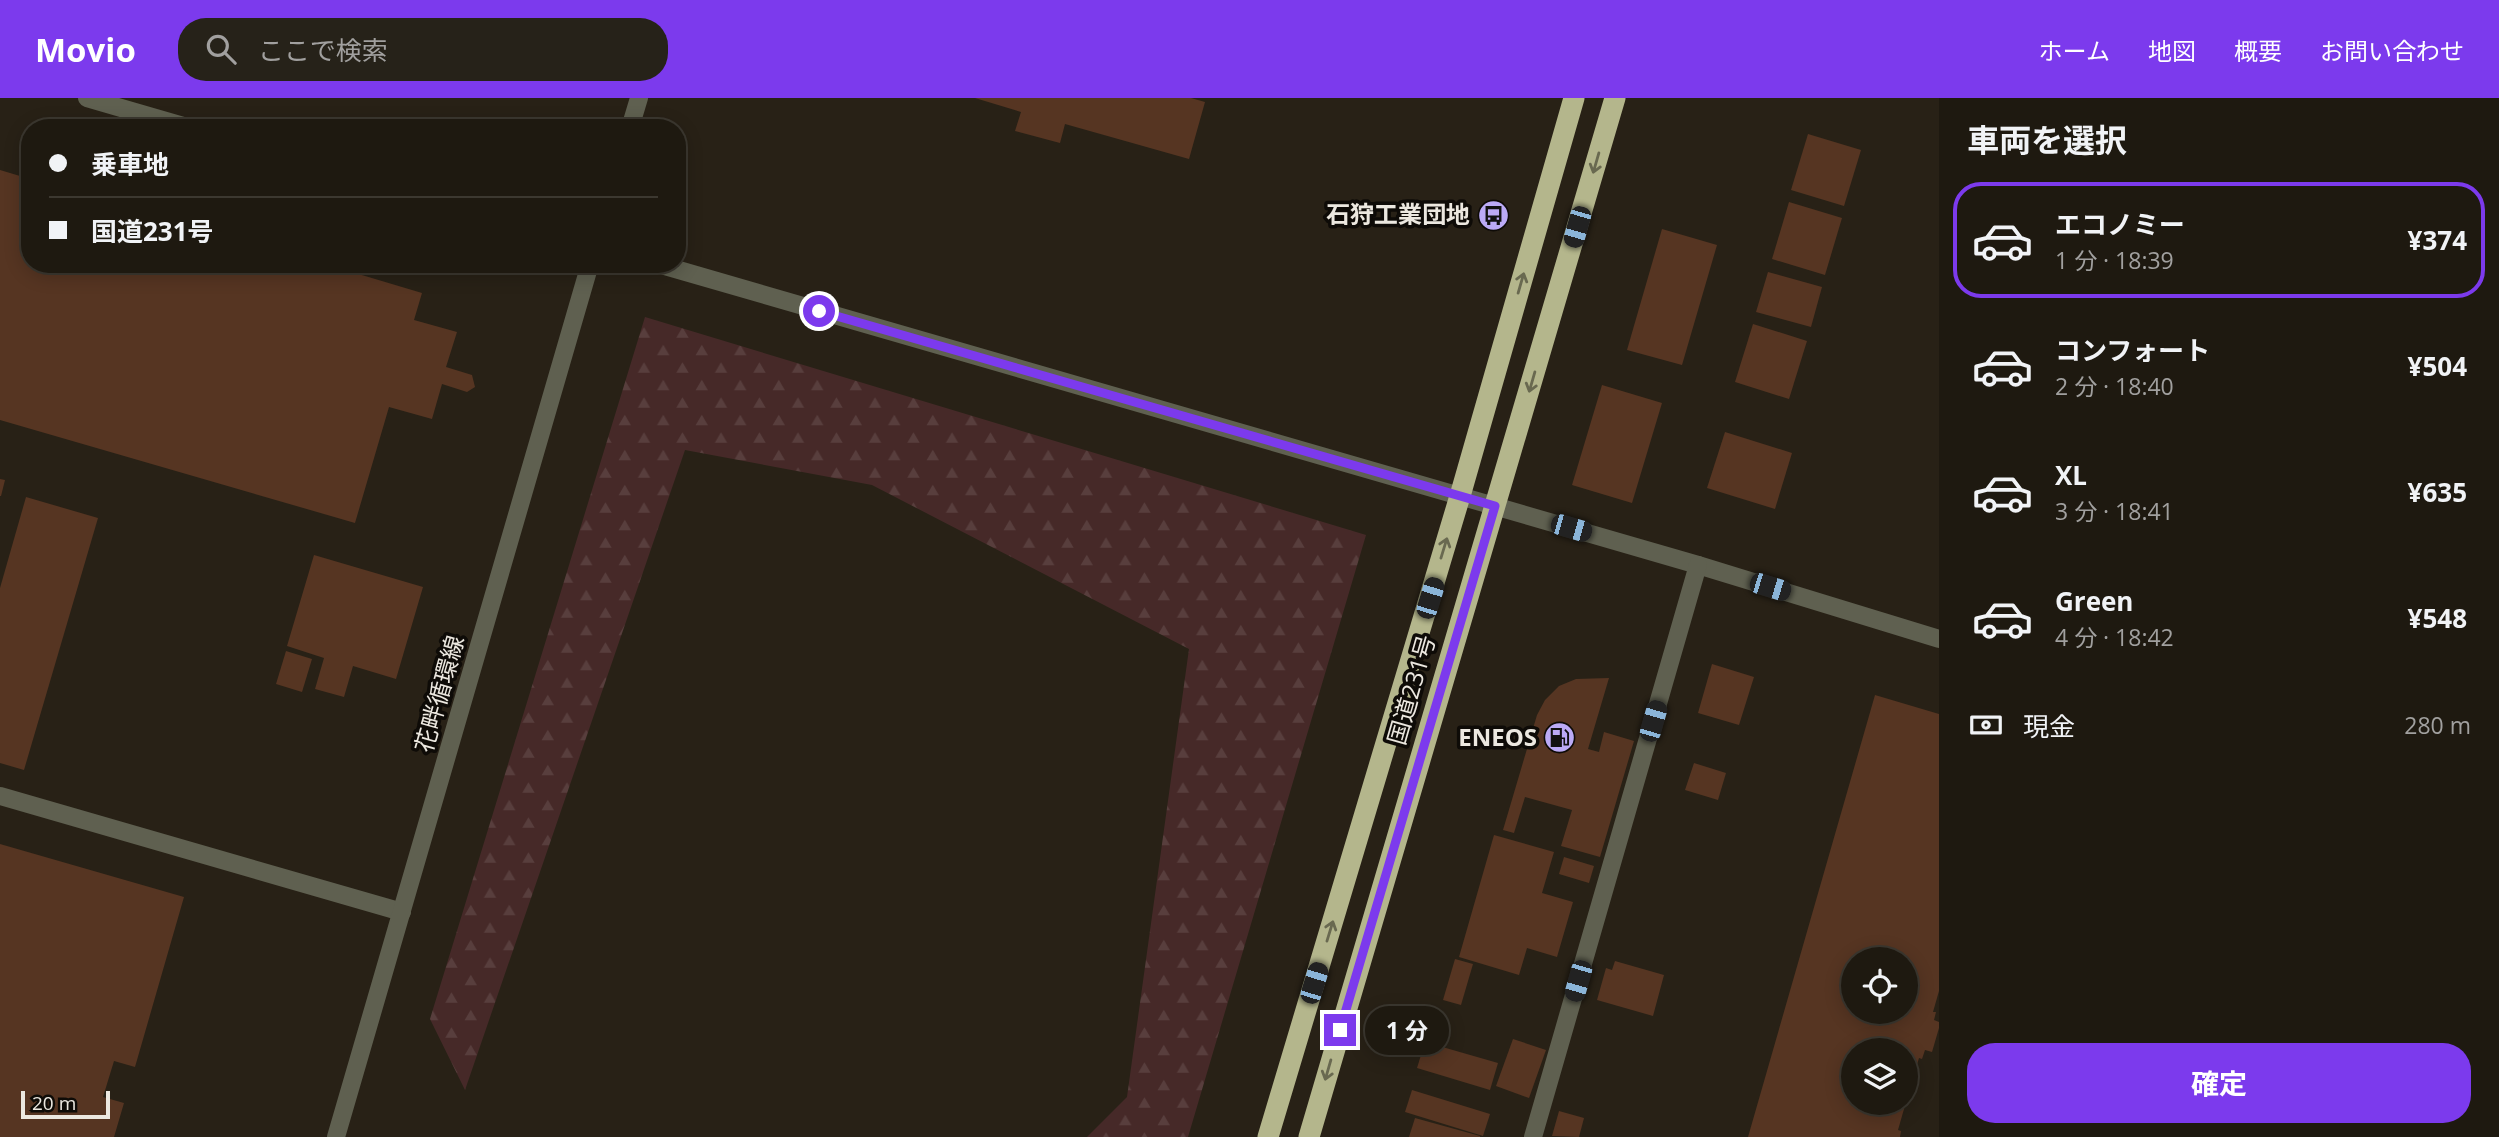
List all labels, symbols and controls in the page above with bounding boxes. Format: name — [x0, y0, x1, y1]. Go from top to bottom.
search box — [178, 18, 668, 81]
text: Movio — [35, 27, 136, 72]
icon: search — [202, 30, 240, 68]
text: ここで検索 — [258, 32, 388, 68]
text: ホーム — [2039, 34, 2110, 67]
text: 地図 — [2148, 34, 2196, 67]
text: 概要 — [2234, 34, 2282, 67]
text: お問い合わせ — [2320, 34, 2464, 67]
text: 車両を選択 — [1967, 118, 2127, 161]
text: 乗車地 — [91, 146, 169, 182]
one-way arrow — [1588, 152, 1601, 174]
place label: 石狩工業団地 — [1326, 197, 1470, 230]
bus stop icon: 石狩工業団地 — [1476, 198, 1510, 232]
car — [1562, 204, 1593, 250]
text: エコノミー — [2055, 206, 2185, 242]
icon: car — [1971, 209, 2034, 272]
text: 国道231号 — [91, 213, 214, 249]
text: ¥374 — [2408, 222, 2467, 258]
text: 1 分 · 18:39 — [2055, 244, 2174, 276]
one-way arrow — [1515, 272, 1528, 294]
route start — [803, 295, 835, 327]
text: コンフォート — [2055, 332, 2210, 368]
icon: car — [1971, 335, 2034, 398]
text: ¥504 — [2408, 348, 2467, 384]
text: 2 分 · 18:40 — [2055, 370, 2174, 402]
one-way arrow — [1524, 371, 1537, 393]
text: XL — [2055, 457, 2087, 493]
icon: car — [1971, 461, 2034, 524]
text: ¥635 — [2408, 474, 2467, 510]
text: 3 分 · 18:41 — [2055, 495, 2174, 527]
car — [1548, 512, 1595, 544]
one-way arrow — [1439, 538, 1452, 560]
car — [1747, 571, 1794, 603]
car — [1414, 575, 1447, 621]
text: Green — [2055, 583, 2133, 619]
icon: car — [1971, 587, 2034, 650]
text: ¥548 — [2408, 600, 2467, 636]
text: 4 分 · 18:42 — [2055, 621, 2174, 653]
street label: 花畔循環線 — [406, 631, 471, 756]
street label: 国道231号 — [1379, 631, 1442, 749]
car — [1638, 698, 1669, 744]
icon: cash — [1967, 706, 2005, 744]
text: 現金 — [2023, 708, 2075, 744]
text: 280 m — [2404, 709, 2471, 741]
place label: ENEOS — [1458, 720, 1537, 753]
fuel station icon: ENEOS — [1543, 721, 1577, 755]
one-way arrow — [1325, 920, 1338, 942]
map controls — [1841, 947, 1918, 1115]
button: locate — [1841, 947, 1918, 1024]
car — [1563, 958, 1594, 1004]
car — [1298, 960, 1331, 1006]
callout: 1 分 — [1364, 1006, 1448, 1054]
route end — [1324, 1014, 1356, 1046]
text: 1 分 — [1386, 1014, 1428, 1046]
button: layers — [1841, 1038, 1918, 1115]
button: 確定 — [1967, 1043, 2471, 1123]
one-way arrow — [1321, 1059, 1334, 1081]
scale bar — [21, 1088, 110, 1120]
text: 20 m — [32, 1090, 76, 1116]

